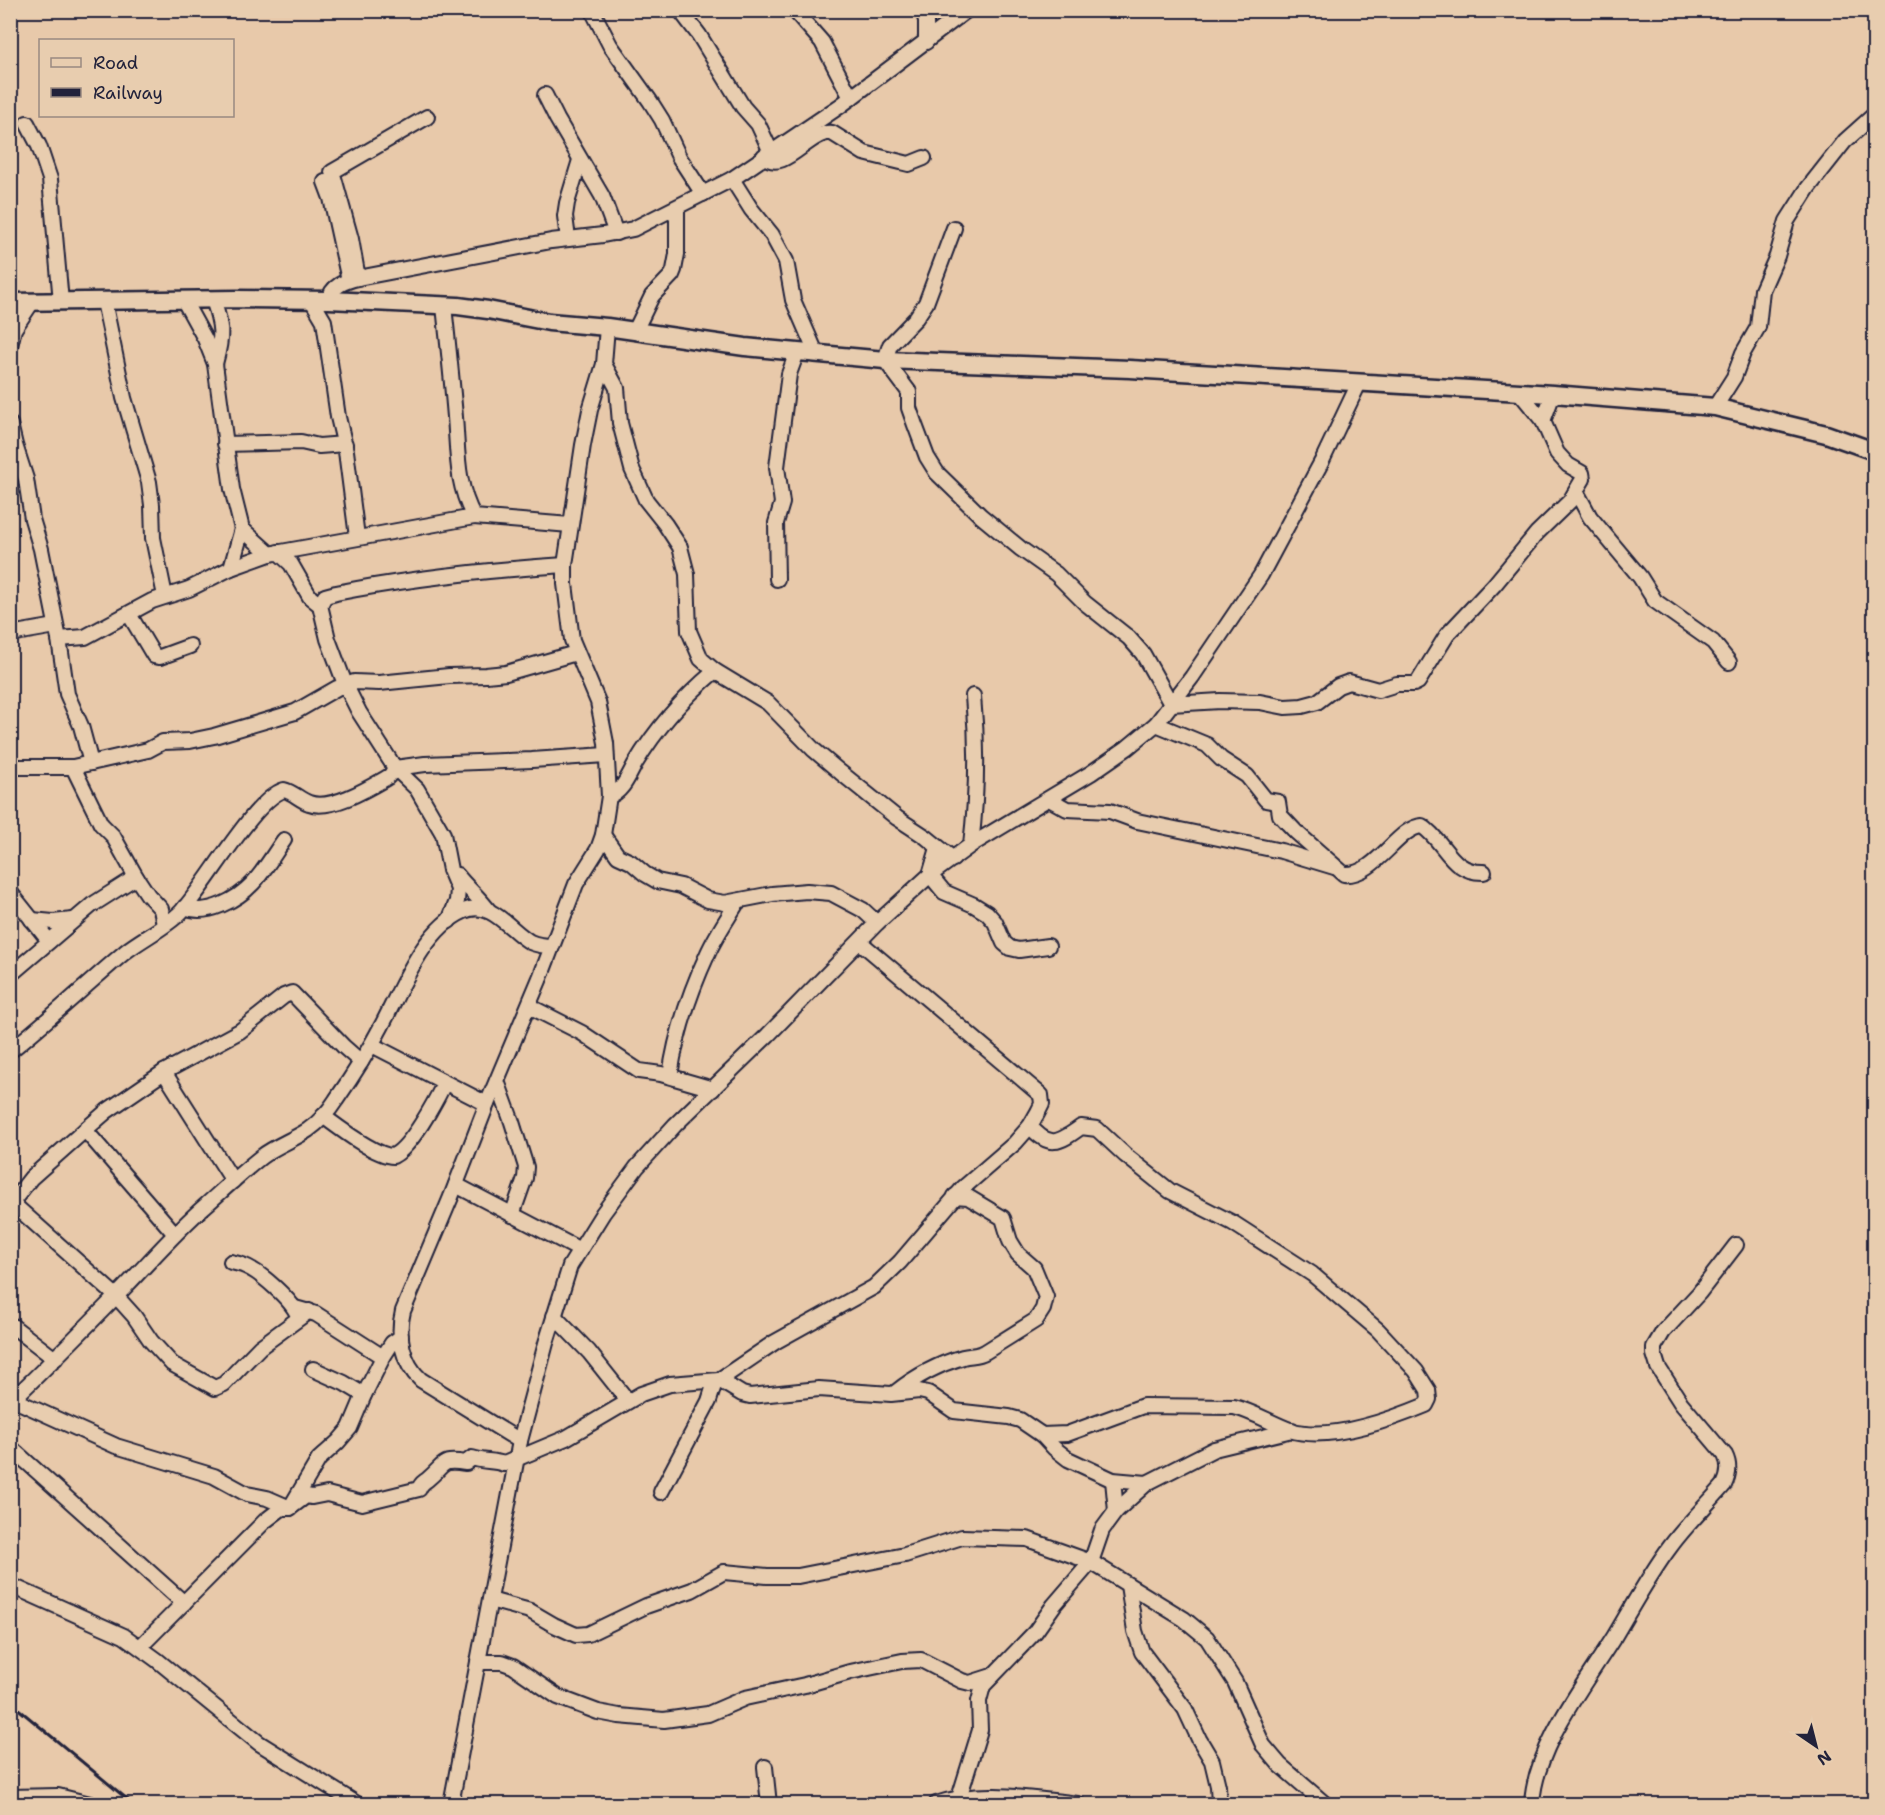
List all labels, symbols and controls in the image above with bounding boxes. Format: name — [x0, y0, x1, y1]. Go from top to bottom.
legend — [39, 39, 234, 117]
text: Road — [93, 51, 138, 75]
text: Railway — [93, 81, 163, 105]
north arrow — [1786, 1716, 1846, 1776]
text: N — [1813, 1746, 1836, 1770]

